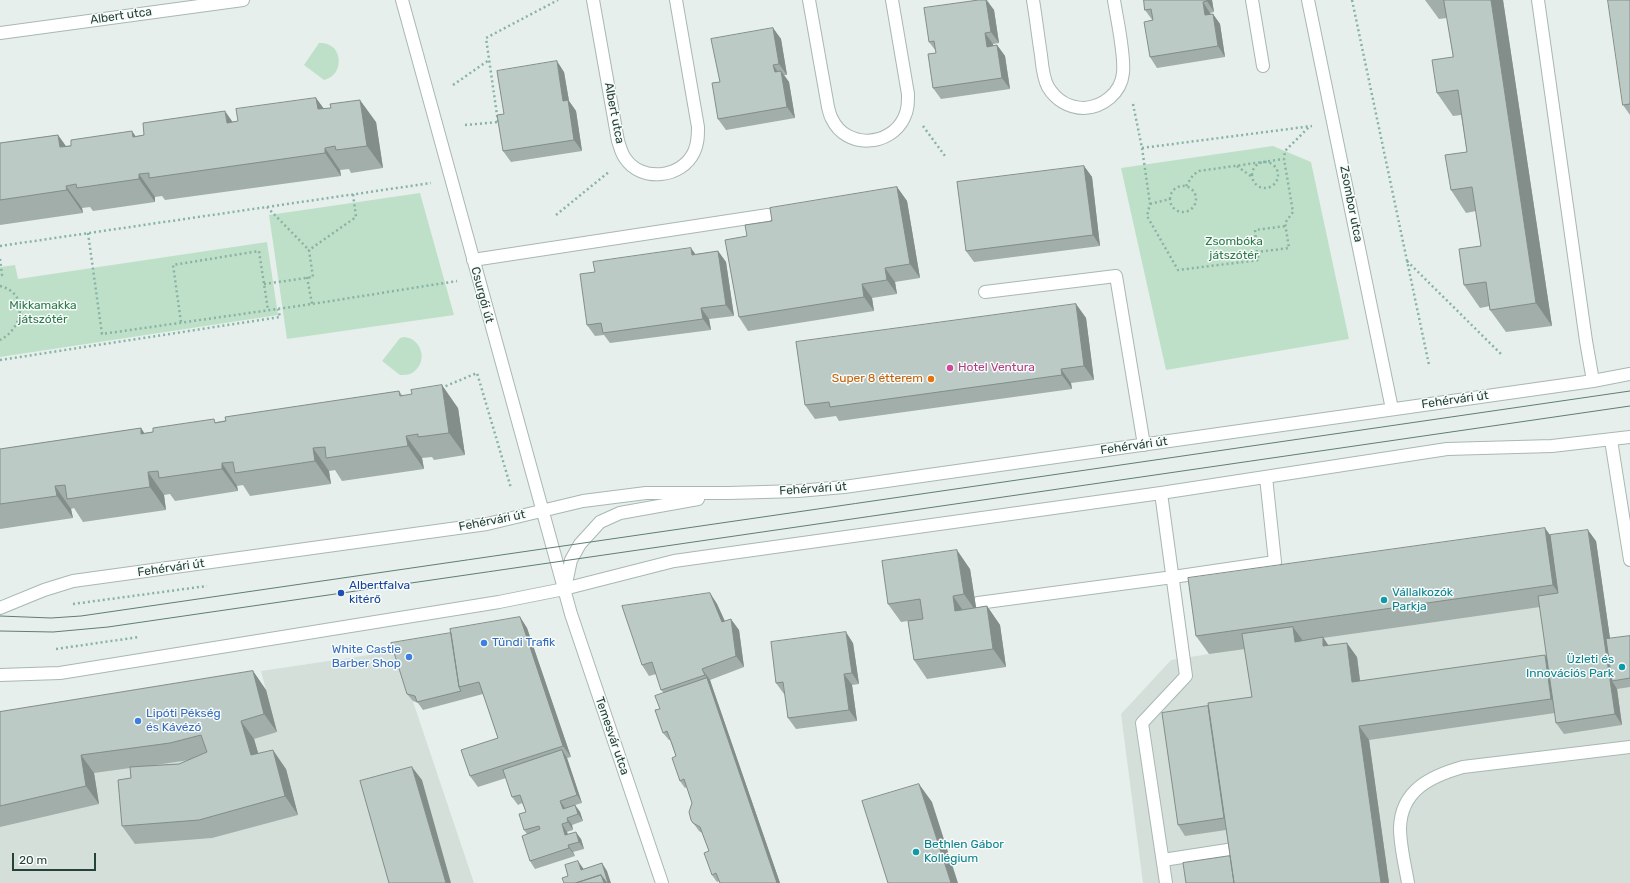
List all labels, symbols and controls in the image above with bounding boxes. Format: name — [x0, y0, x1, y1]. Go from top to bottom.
street label: Albert utca — [89, 5, 153, 27]
street label: Albert utca — [601, 81, 627, 145]
street label: Zsombor utca — [1337, 165, 1365, 243]
park label: Zsombóka játszótér — [1205, 235, 1263, 263]
street label: Csurgói út — [468, 265, 496, 325]
park label: Mikkamakka játszótér — [9, 299, 77, 327]
place label: Hotel Ventura — [958, 361, 1035, 375]
marker: Hotel Ventura — [945, 363, 955, 373]
place label: Super 8 étterem — [832, 372, 923, 386]
marker: Super 8 étterem — [926, 374, 936, 384]
street label: Fehérvári út — [1421, 388, 1489, 412]
street label: Fehérvári út — [1100, 434, 1168, 458]
street label: Fehérvári út — [779, 479, 847, 499]
street label: Fehérvári út — [457, 507, 527, 535]
street label: Fehérvári út — [137, 556, 205, 580]
place label: Albertfalva kitérő — [349, 579, 410, 607]
place label: Vállalkozók Parkja — [1392, 586, 1453, 614]
marker: Albertfalva kitérő — [336, 588, 346, 598]
marker: Vállalkozók Parkja — [1379, 595, 1389, 605]
place label: Tündi Trafik — [492, 636, 555, 650]
marker: Tündi Trafik — [479, 638, 489, 648]
place label: White Castle Barber Shop — [332, 643, 401, 671]
marker: White Castle Barber Shop — [404, 652, 414, 662]
place label: Üzleti és Innovációs Park — [1526, 653, 1614, 681]
marker: Üzleti és Innovációs Park — [1617, 662, 1627, 672]
street label: Temesvár utca — [592, 695, 632, 777]
place label: Lipóti Pékség és Kávézó — [146, 707, 221, 735]
marker: Lipóti Pékség és Kávézó — [133, 716, 143, 726]
place label: Bethlen Gábor Kollégium — [924, 838, 1004, 866]
scale bar — [14, 845, 98, 871]
marker: Bethlen Gábor Kollégium — [911, 847, 921, 857]
text: 20 m — [19, 853, 47, 867]

